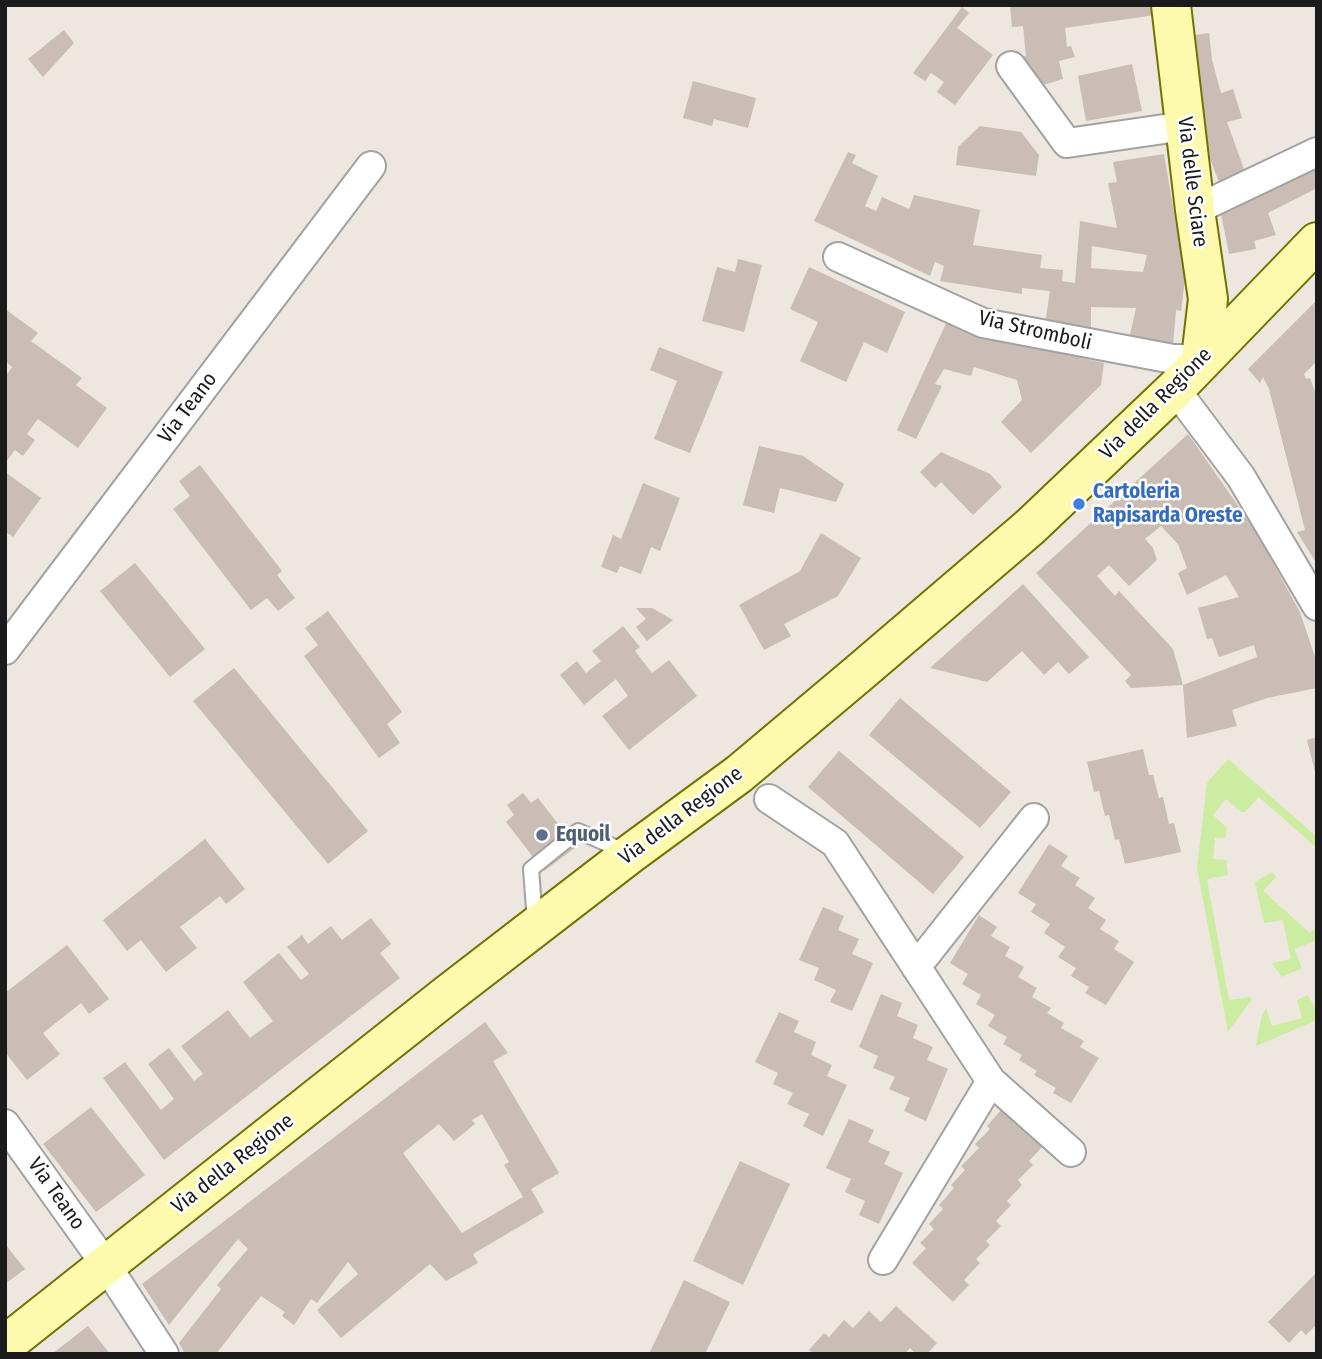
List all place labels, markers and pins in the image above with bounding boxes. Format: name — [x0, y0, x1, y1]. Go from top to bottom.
place label: Cartoleria Rapisarda Oreste — [1093, 479, 1243, 529]
marker: Cartoleria Rapisarda Oreste — [1071, 496, 1087, 512]
place label: Equoil — [556, 822, 610, 848]
marker: Equoil — [534, 827, 550, 843]

